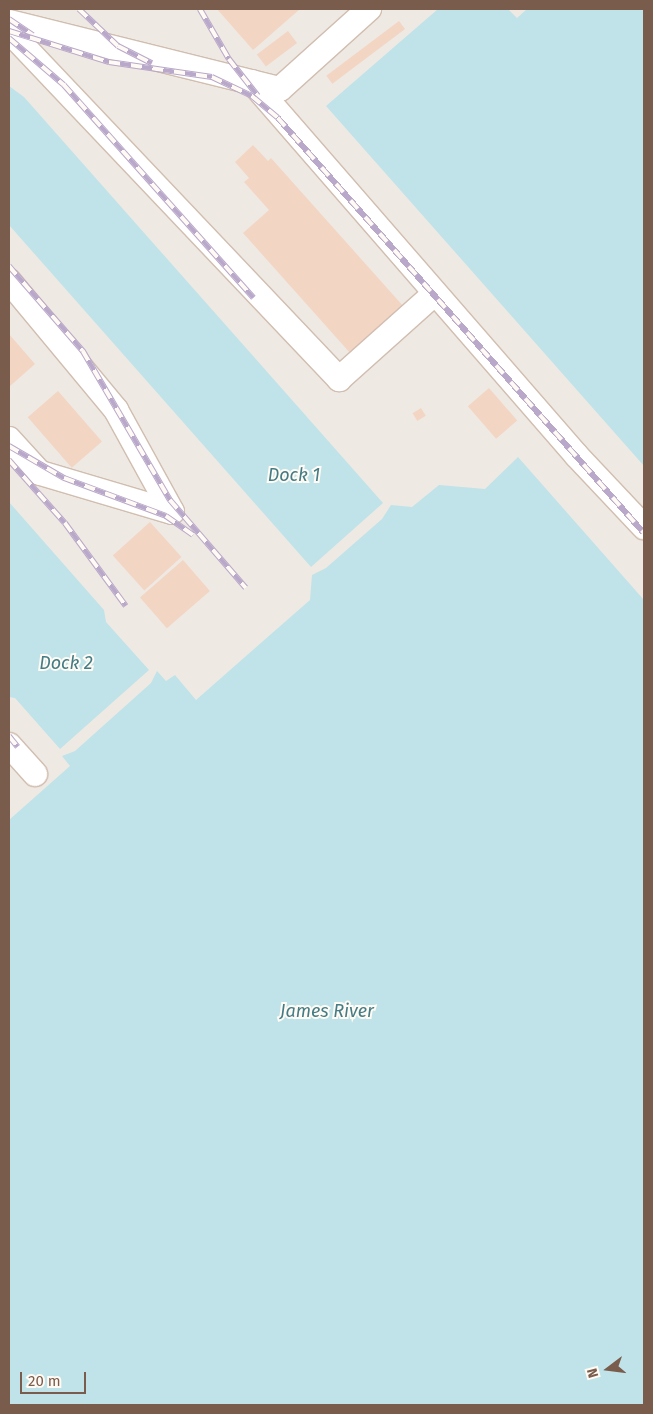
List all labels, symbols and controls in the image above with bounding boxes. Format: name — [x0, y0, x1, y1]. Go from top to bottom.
water label: Dock 1 — [268, 464, 320, 486]
water label: Dock 2 — [39, 652, 93, 674]
water label: James River — [280, 1000, 374, 1022]
north arrow — [583, 1344, 633, 1394]
scale bar — [22, 1362, 89, 1394]
text: N — [584, 1366, 602, 1380]
text: 20 m — [28, 1372, 61, 1390]

